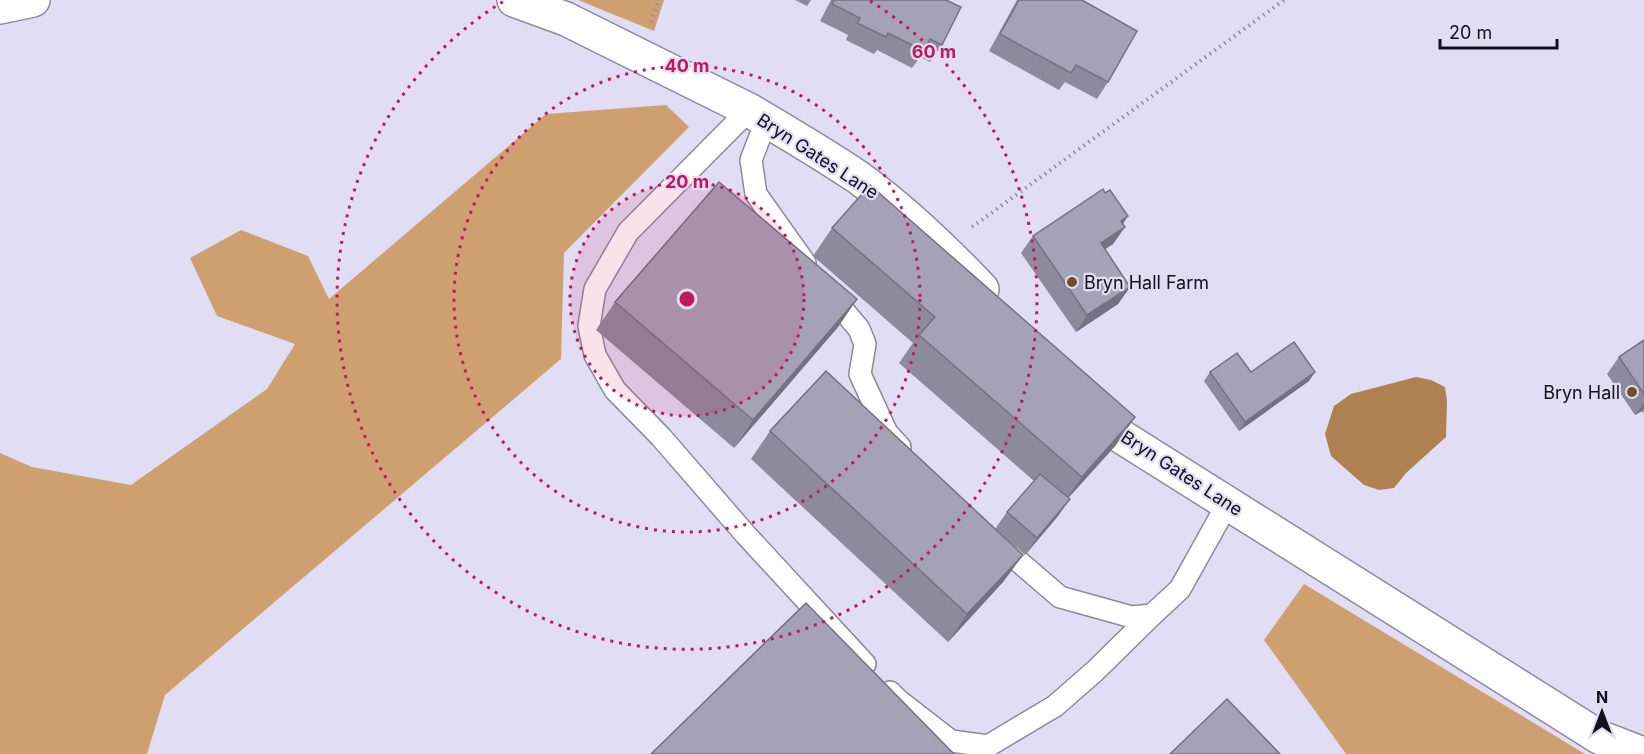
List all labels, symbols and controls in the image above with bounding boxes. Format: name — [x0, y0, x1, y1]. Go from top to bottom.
scale bar — [1440, 12, 1557, 50]
text: 20 m — [1449, 22, 1492, 43]
text: 60 m — [912, 41, 956, 62]
text: 40 m — [665, 55, 710, 76]
street label: Bryn Gates Lane — [753, 109, 883, 203]
text: 20 m — [665, 171, 709, 192]
place label: Bryn Hall Farm — [1084, 272, 1209, 293]
marker: Bryn Hall Farm — [1065, 275, 1079, 289]
centre of rings — [677, 289, 697, 309]
place label: Bryn Hall — [1543, 382, 1620, 403]
marker: Bryn Hall — [1625, 385, 1639, 399]
street label: Bryn Gates Lane — [1117, 426, 1247, 520]
north arrow — [1572, 682, 1632, 742]
text: N — [1596, 687, 1608, 707]

